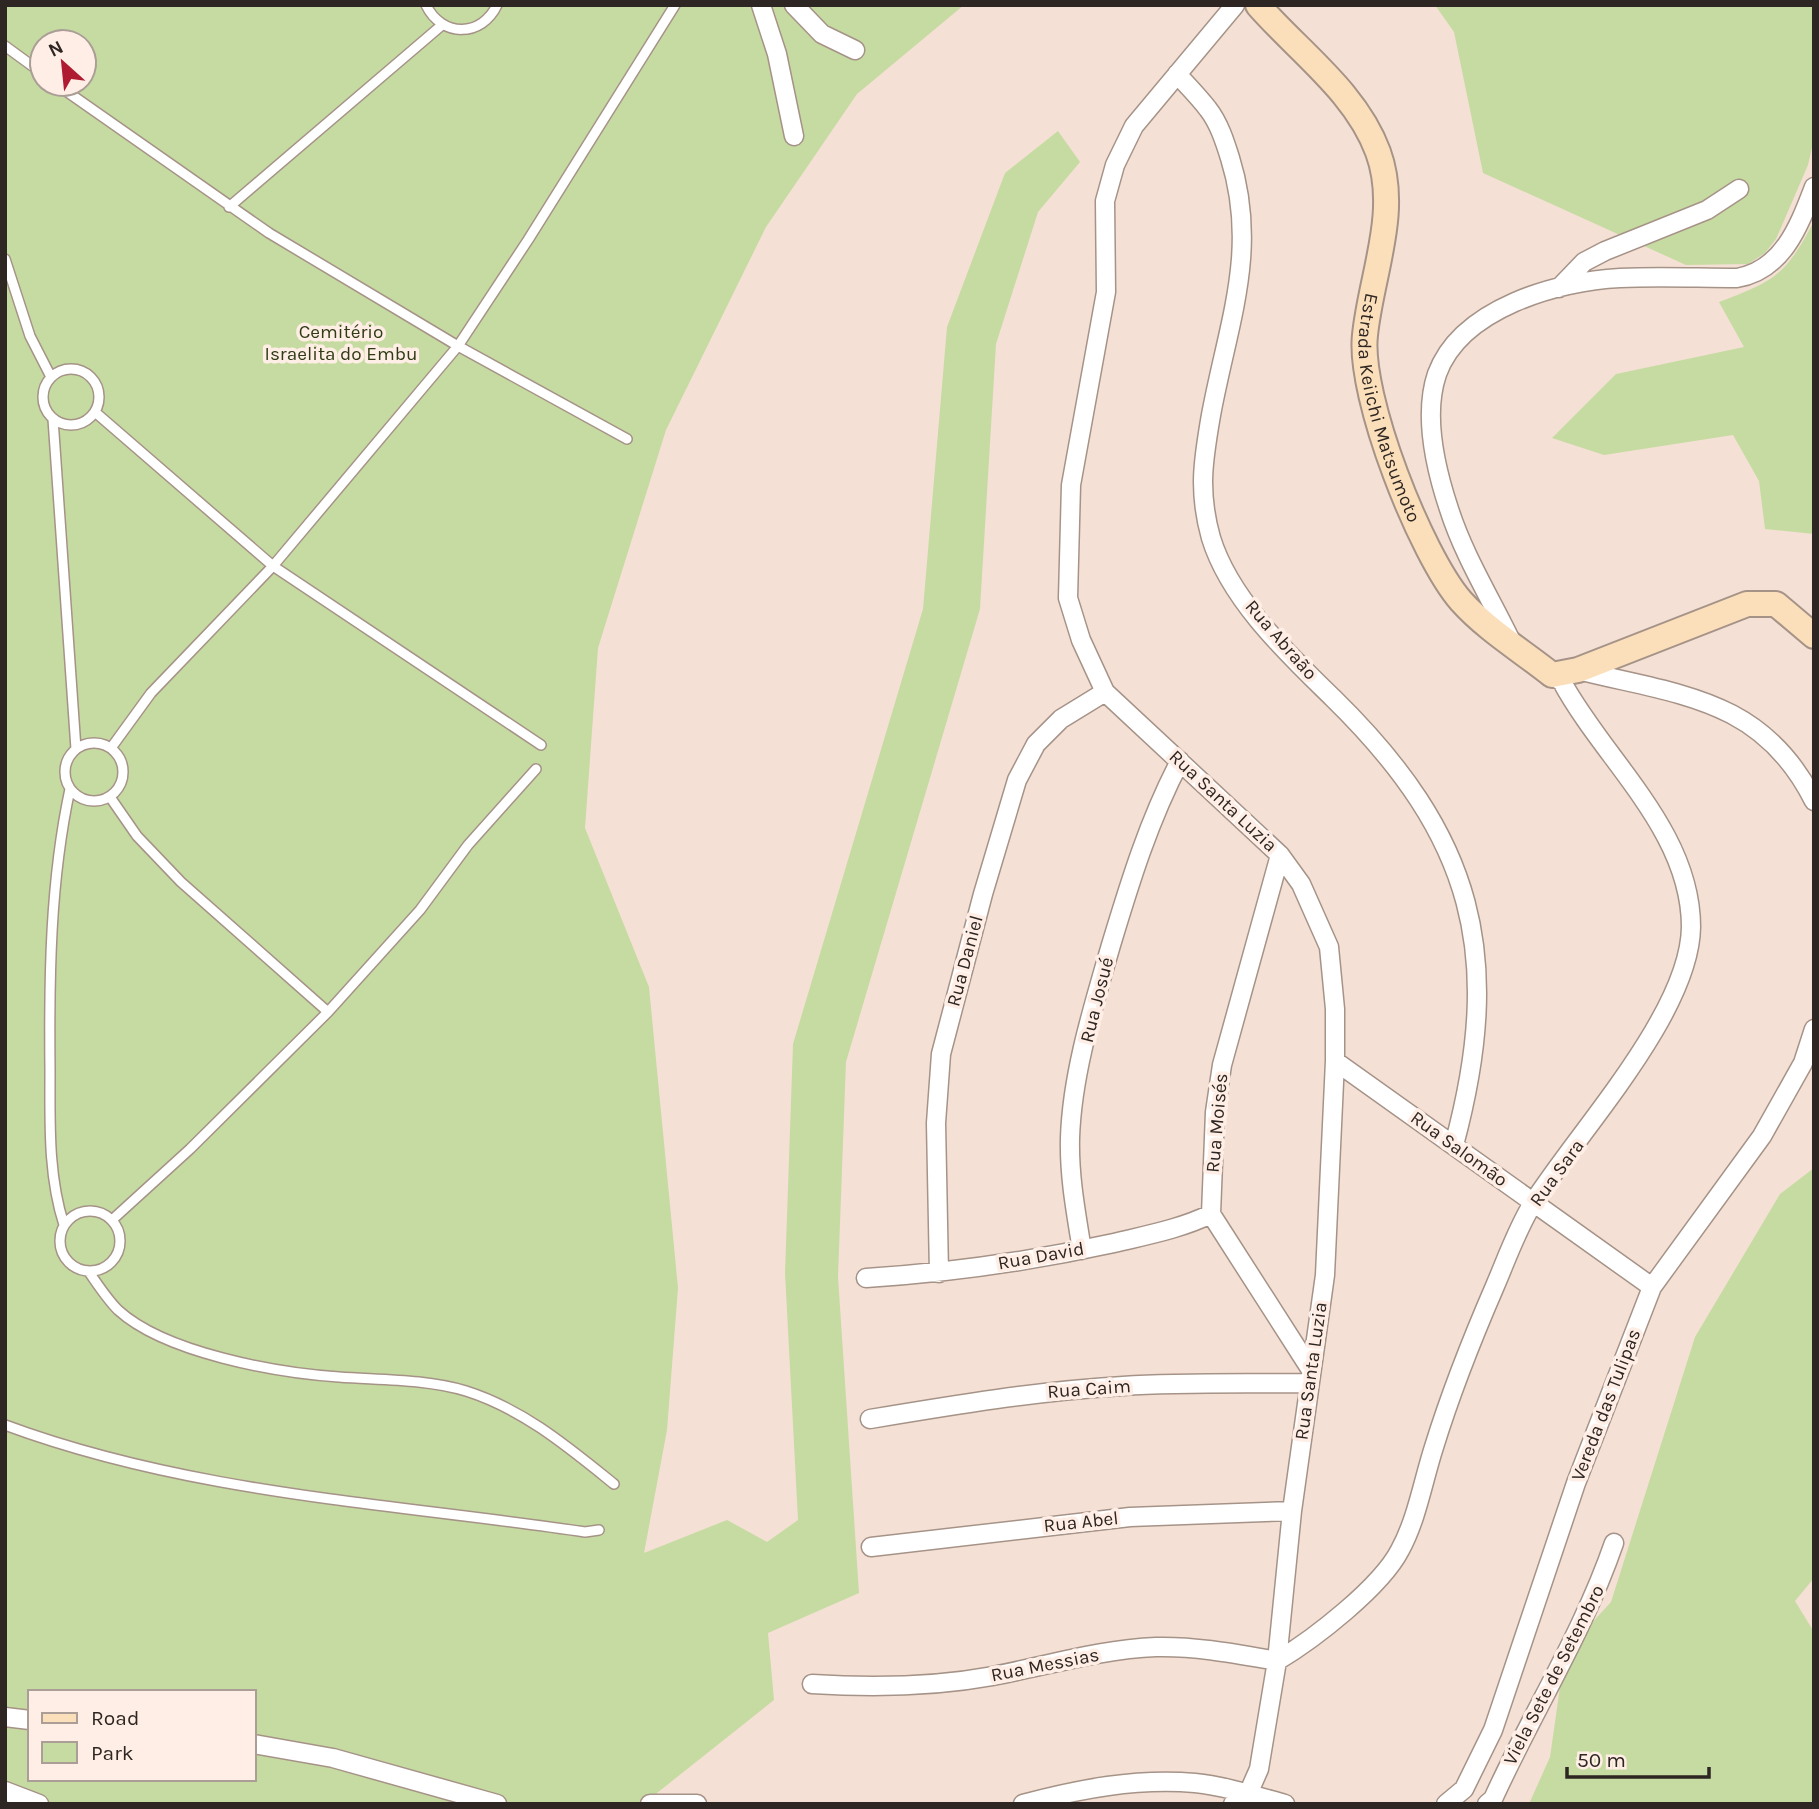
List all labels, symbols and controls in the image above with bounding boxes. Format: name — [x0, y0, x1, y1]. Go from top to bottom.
north arrow — [28, 28, 98, 98]
text: N — [45, 36, 67, 62]
street label: Estrada Keiichi Matsumoto — [1353, 291, 1425, 526]
park label: Cemitério Israelita do Embu — [265, 321, 417, 365]
street label: Rua Abraão — [1240, 596, 1322, 684]
street label: Rua Santa Luzia — [1165, 745, 1281, 857]
street label: Rua Daniel — [942, 913, 988, 1009]
street label: Rua Josué — [1076, 955, 1118, 1045]
street label: Rua Moisés — [1202, 1072, 1232, 1174]
street label: Rua Salomão — [1406, 1106, 1512, 1192]
street label: Rua Sara — [1525, 1135, 1589, 1211]
street label: Rua David — [996, 1238, 1086, 1274]
street label: Rua Santa Luzia — [1290, 1301, 1332, 1441]
street label: Vereda das Tulipas — [1567, 1326, 1645, 1484]
street label: Rua Caim — [1046, 1375, 1132, 1403]
street label: Rua Abel — [1042, 1507, 1120, 1537]
street label: Viela Sete de Setembro — [1499, 1581, 1609, 1769]
street label: Rua Messias — [989, 1644, 1101, 1686]
legend — [28, 1690, 256, 1781]
text: Road — [91, 1706, 139, 1730]
scale bar — [1567, 1736, 1709, 1780]
text: Park — [91, 1741, 134, 1765]
text: 50 m — [1577, 1748, 1626, 1772]

